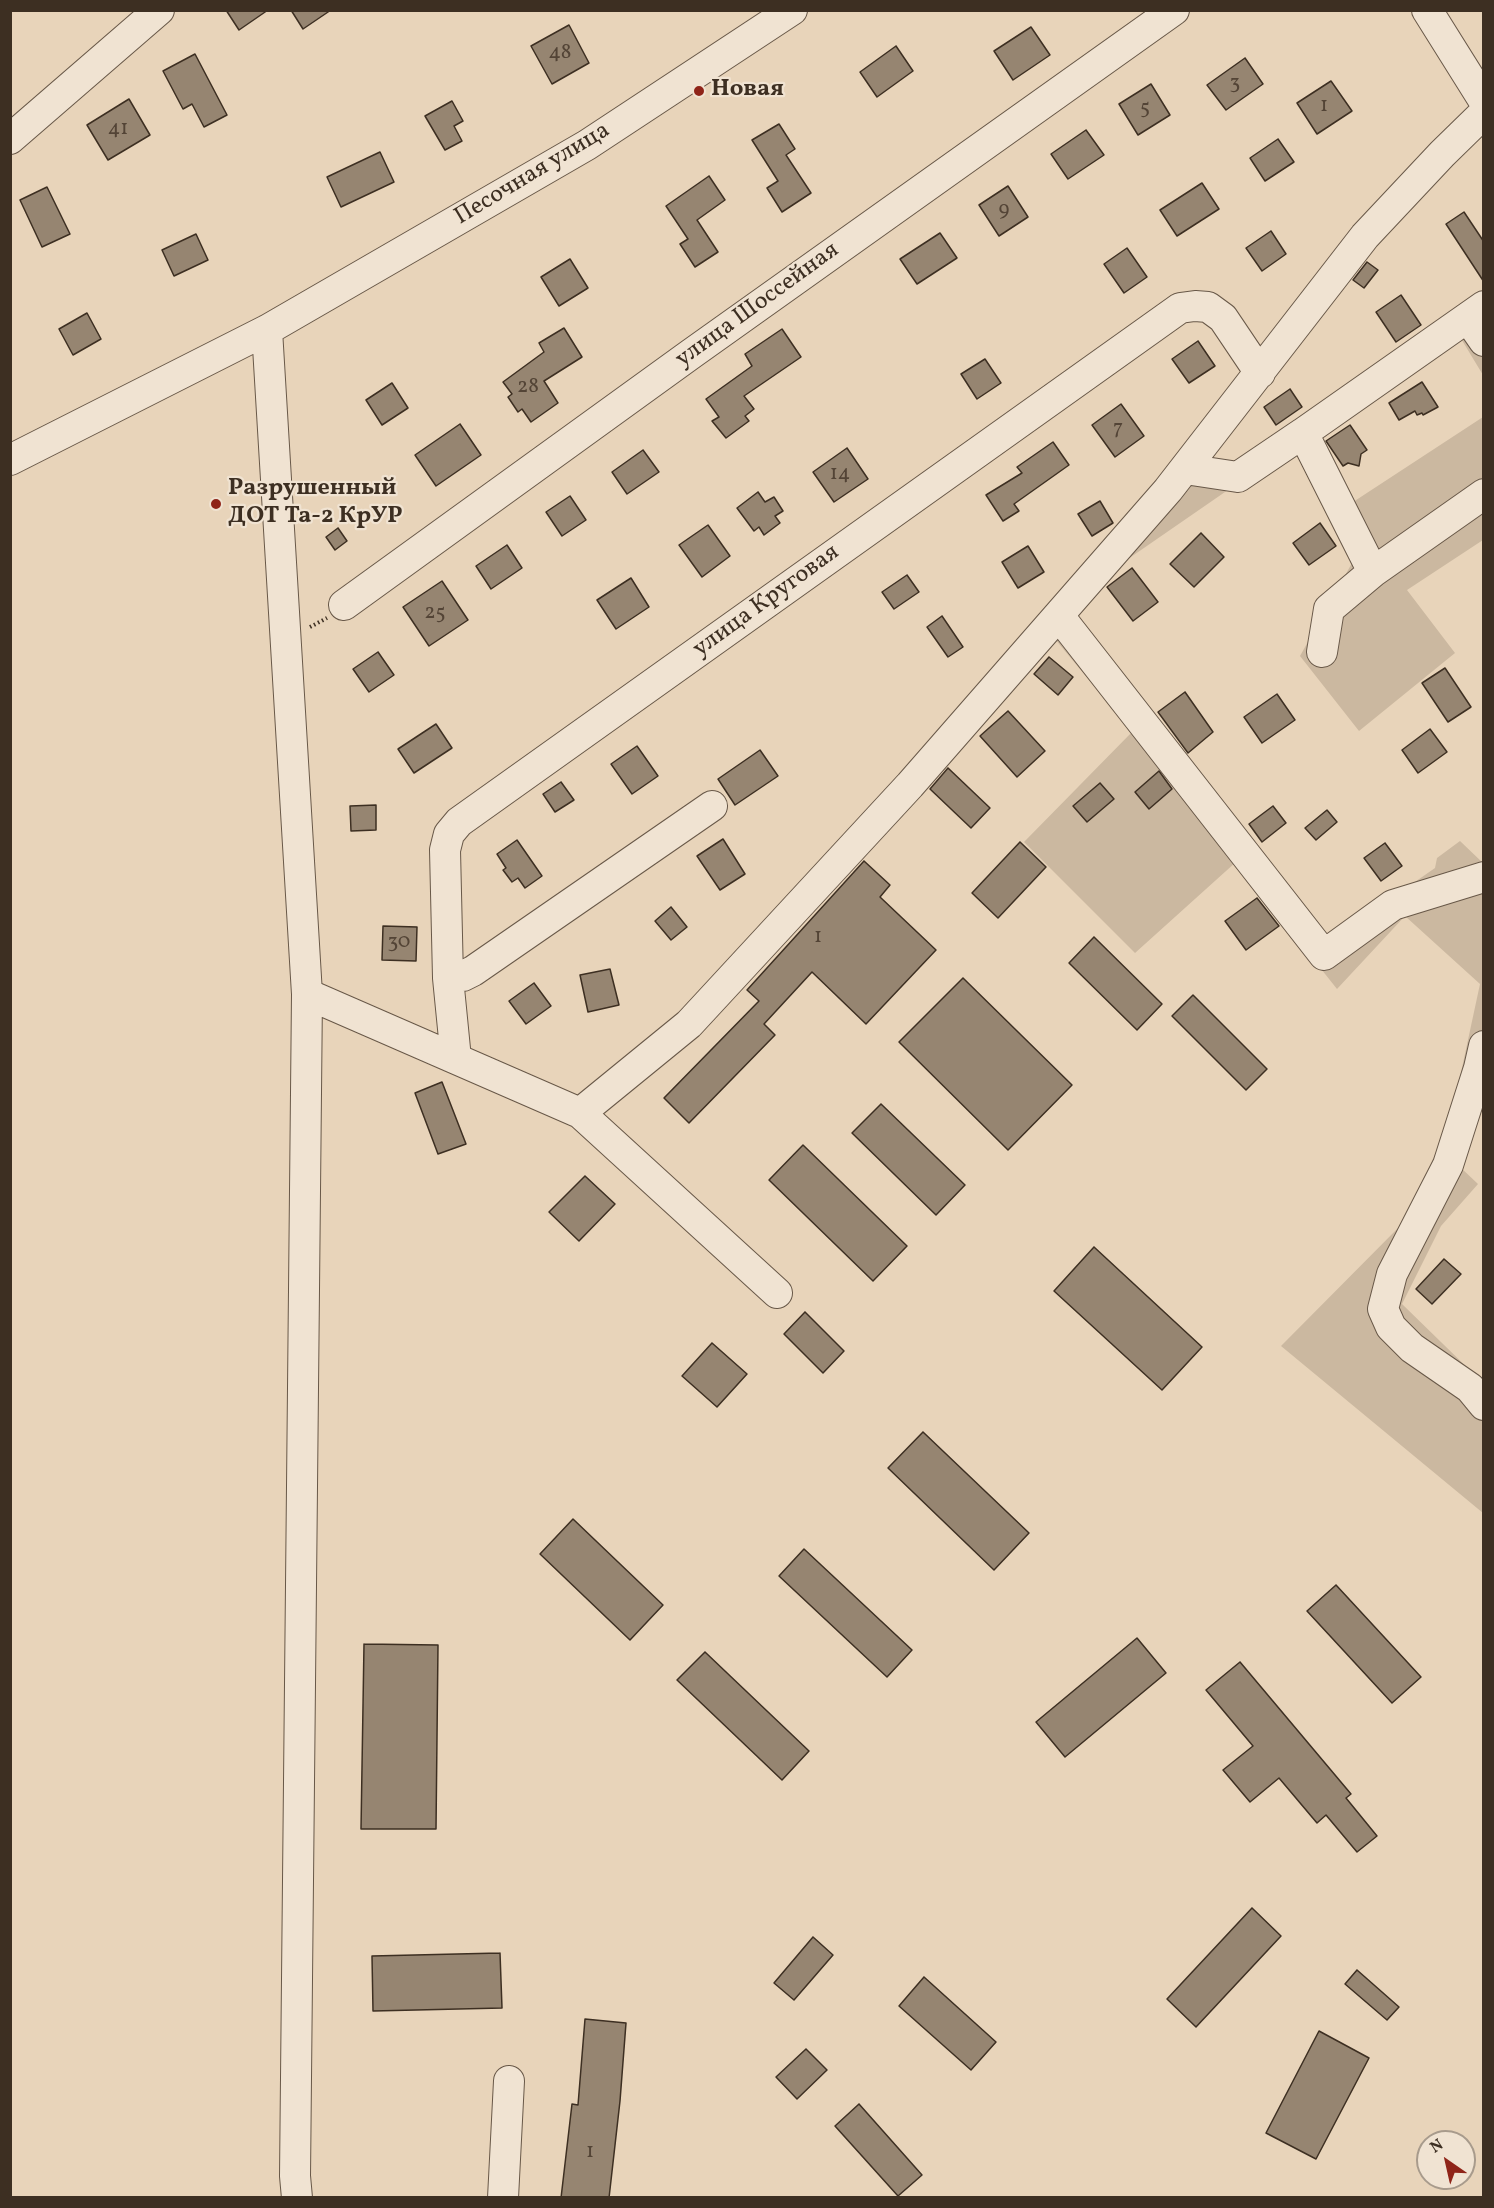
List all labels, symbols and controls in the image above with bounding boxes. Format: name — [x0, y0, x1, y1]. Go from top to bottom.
house number: 48 — [549, 41, 571, 67]
house number: 3 — [1230, 71, 1240, 97]
place label: Новая — [711, 77, 784, 105]
marker: Новая — [692, 84, 706, 98]
house number: 1 — [1320, 94, 1328, 120]
house number: 5 — [1140, 96, 1150, 122]
house number: 41 — [108, 117, 128, 143]
street label: Песочная улица — [450, 117, 616, 233]
house number: 9 — [999, 198, 1009, 224]
street label: улица Шоссейная — [671, 237, 845, 375]
house number: 28 — [517, 375, 539, 401]
house number: 7 — [1113, 417, 1123, 443]
house number: 14 — [830, 462, 850, 488]
place label: Разрушенный ДОТ Та-2 КрУР — [228, 476, 403, 532]
marker: Разрушенный ДОТ Та-2 КрУР — [209, 497, 223, 511]
street label: улица Круговая — [688, 539, 846, 665]
house number: 25 — [424, 601, 446, 627]
house number: 1 — [814, 925, 822, 951]
house number: 30 — [388, 930, 410, 956]
north arrow — [1416, 2130, 1476, 2190]
text: N — [1426, 2134, 1448, 2159]
house number: 1 — [586, 2140, 594, 2166]

